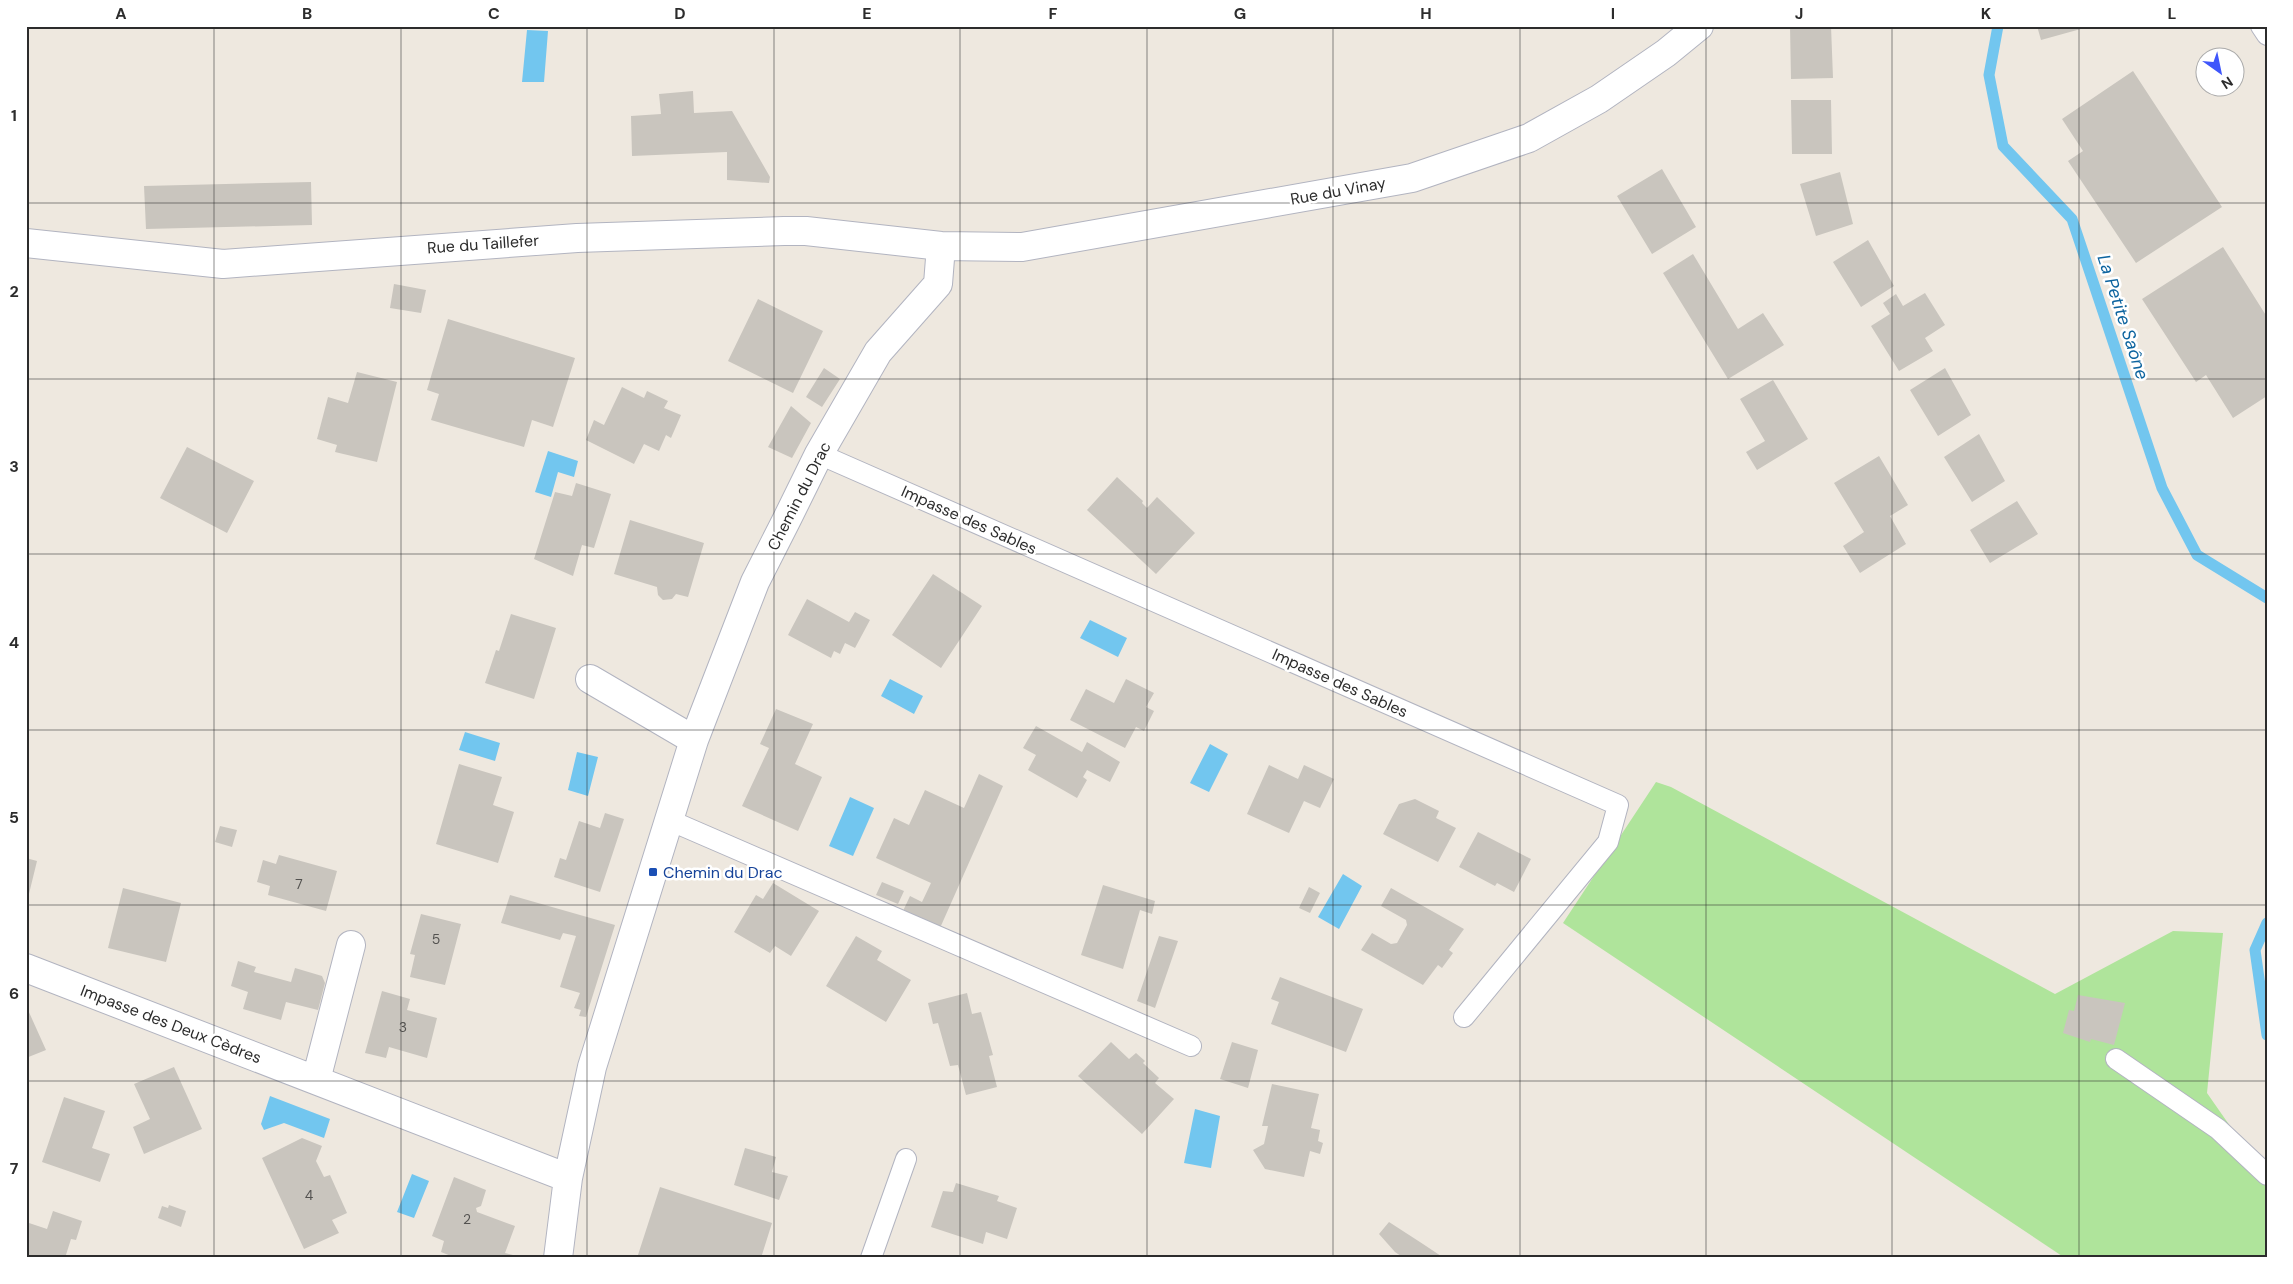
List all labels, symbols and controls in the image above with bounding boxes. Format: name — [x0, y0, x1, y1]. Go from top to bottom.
text: A — [115, 3, 127, 24]
text: B — [302, 3, 312, 24]
text: C — [488, 3, 500, 24]
text: D — [674, 3, 686, 24]
text: E — [862, 3, 872, 24]
text: F — [1049, 3, 1058, 24]
text: G — [1234, 3, 1246, 24]
text: H — [1420, 3, 1432, 24]
text: I — [1611, 3, 1615, 24]
text: J — [1795, 3, 1803, 24]
text: K — [1981, 3, 1992, 24]
text: L — [2168, 3, 2177, 24]
north arrow — [2196, 48, 2246, 98]
text: N — [2218, 73, 2236, 93]
text: 1 — [11, 105, 17, 126]
street label: Rue du Vinay — [1289, 172, 1387, 210]
street label: Rue du Taillefer — [426, 230, 540, 258]
water label: La Petite Saône — [2092, 251, 2154, 383]
text: 2 — [9, 281, 19, 302]
street label: Chemin du Drac — [763, 438, 835, 554]
text: 3 — [9, 456, 19, 477]
street label: Impasse des Sables — [898, 481, 1040, 559]
text: 4 — [9, 632, 19, 653]
street label: Impasse des Sables — [1269, 644, 1411, 722]
text: 5 — [9, 807, 19, 828]
place label: Chemin du Drac — [663, 862, 783, 883]
marker: Chemin du Drac — [647, 866, 659, 878]
house number: 7 — [295, 875, 303, 893]
house number: 5 — [432, 930, 440, 948]
street label: Impasse des Deux Cèdres — [77, 980, 265, 1068]
text: 6 — [9, 983, 19, 1004]
house number: 3 — [399, 1018, 407, 1036]
text: 7 — [10, 1158, 19, 1179]
house number: 4 — [305, 1186, 314, 1204]
house number: 2 — [463, 1210, 471, 1228]

